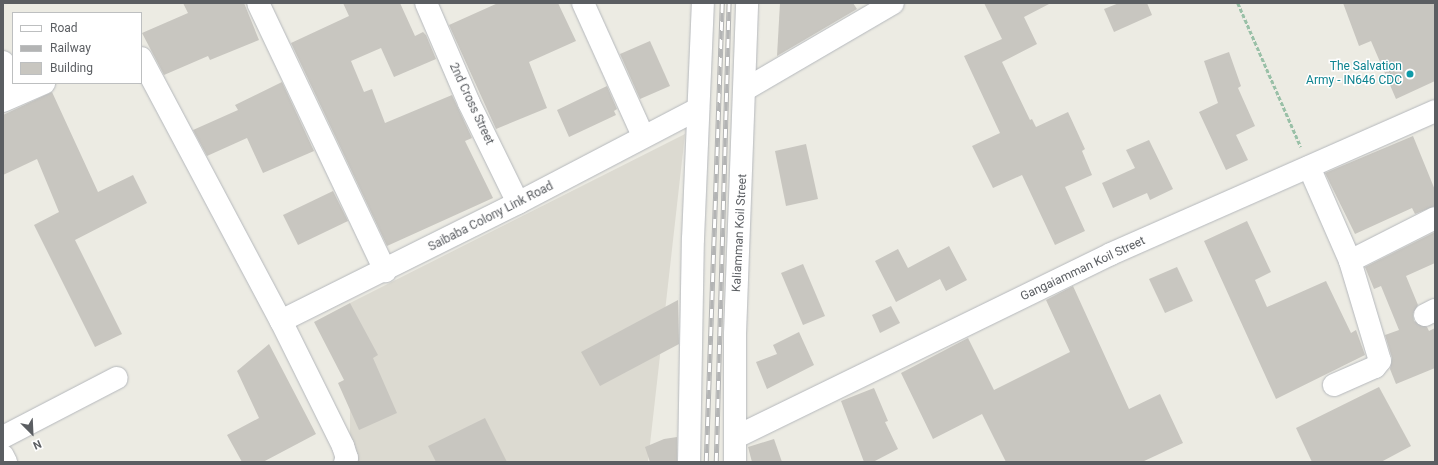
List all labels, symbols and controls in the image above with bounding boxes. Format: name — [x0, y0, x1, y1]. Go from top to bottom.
legend — [12, 12, 142, 84]
text: Road — [50, 21, 78, 35]
text: Railway — [50, 41, 91, 55]
place label: The Salvation Army - IN646 CDC — [1306, 60, 1402, 88]
text: Building — [50, 61, 93, 75]
street label: 2nd Cross Street — [446, 61, 496, 147]
marker: The Salvation Army - IN646 CDC — [1405, 69, 1415, 79]
street label: Kaliamman Koil Street — [730, 174, 750, 292]
street label: Saibaba Colony Link Road — [426, 179, 556, 255]
street label: Gangaiamman Koil Street — [1018, 234, 1148, 304]
north arrow — [12, 413, 52, 453]
text: N — [31, 437, 43, 452]

